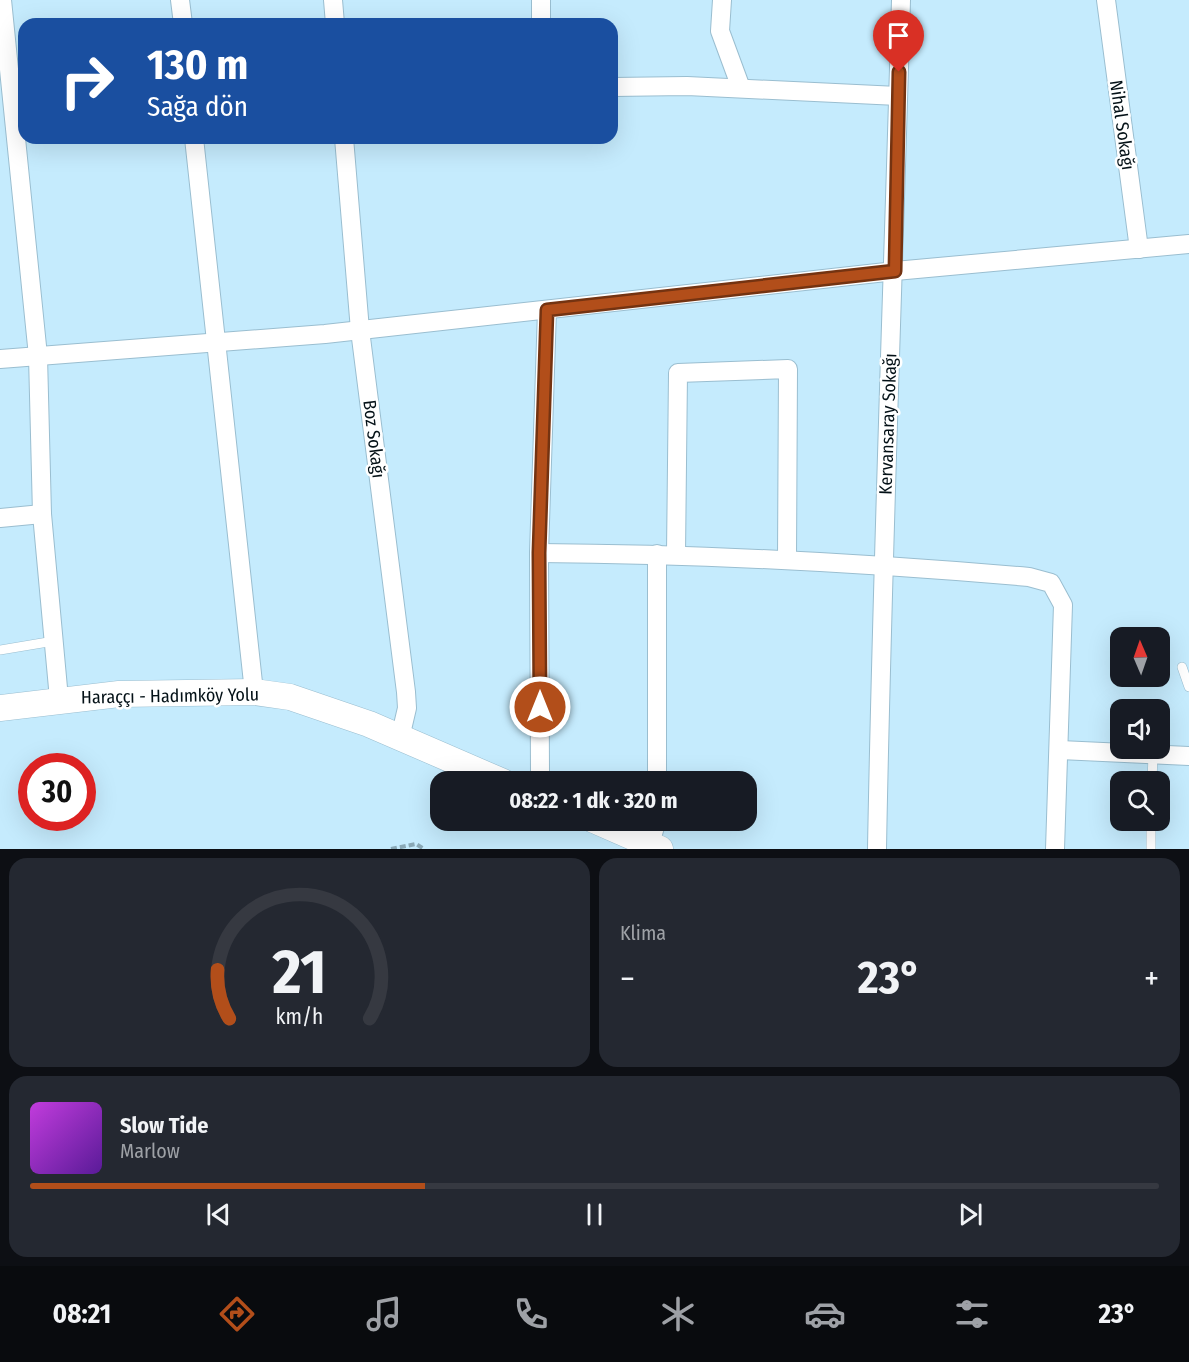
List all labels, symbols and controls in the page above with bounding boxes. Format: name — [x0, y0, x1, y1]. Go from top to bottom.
pin — [873, 10, 924, 72]
icon: arrive — [882, 19, 915, 52]
text: 130 m — [147, 40, 248, 90]
icon: right — [48, 42, 126, 120]
street label: Nihal Sokağı — [1105, 79, 1139, 171]
text: Sağa dön — [147, 91, 248, 123]
street label: Kervansaray Sokağı — [875, 353, 901, 495]
street label: Boz Sokağı — [358, 399, 390, 479]
north arrow — [1110, 627, 1170, 687]
map controls — [1110, 627, 1170, 831]
position arrow — [508, 675, 572, 739]
street label: Haraççı - Hadımköy Yolu — [81, 683, 259, 709]
button: sound — [1110, 699, 1170, 759]
speed limit sign: 30 — [18, 753, 96, 831]
button: search — [1110, 771, 1170, 831]
text: 08:22 · 1 dk · 320 m — [509, 787, 678, 814]
text: Klima — [620, 921, 666, 945]
text: 21 — [271, 935, 327, 1010]
text: 23° — [858, 951, 921, 1005]
text: − — [620, 959, 635, 999]
text: + — [1144, 959, 1159, 999]
text: km/h — [276, 1005, 323, 1031]
text: Slow Tide — [120, 1112, 208, 1139]
text: Marlow — [120, 1139, 180, 1163]
icon: previous — [202, 1198, 235, 1231]
icon: pause — [578, 1198, 611, 1231]
icon: next — [954, 1198, 987, 1231]
icon: directions — [216, 1293, 258, 1335]
icon: music — [363, 1293, 405, 1335]
icon: phone — [510, 1293, 552, 1335]
icon: climate — [657, 1293, 699, 1335]
icon: car — [804, 1293, 846, 1335]
icon: filters — [951, 1293, 993, 1335]
text: 08:21 — [53, 1298, 111, 1330]
text: 23° — [1099, 1298, 1136, 1330]

